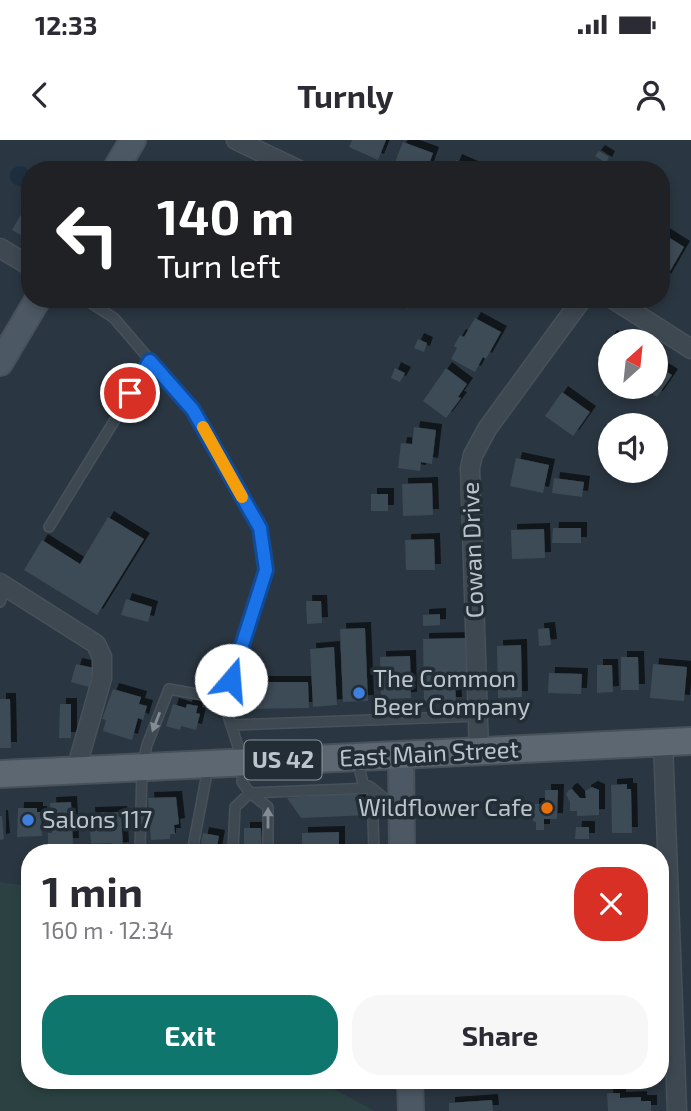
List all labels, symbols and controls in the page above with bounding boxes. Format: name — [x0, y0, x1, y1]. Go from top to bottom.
text: 12:33 — [35, 9, 98, 40]
icon: back — [21, 76, 59, 114]
text: Turnly — [297, 76, 394, 114]
icon: person — [632, 76, 670, 114]
text: 140 m — [157, 186, 294, 245]
icon: left — [42, 189, 133, 280]
text: Turn left — [157, 246, 281, 284]
north arrow — [598, 329, 668, 399]
map controls — [598, 329, 668, 483]
pin — [100, 363, 160, 423]
icon: arrive — [111, 374, 149, 412]
button: sound — [598, 413, 668, 483]
street label: Cowan Drive — [455, 481, 488, 619]
position arrow — [194, 643, 268, 717]
place label: The Common Beer Company — [373, 663, 531, 720]
marker: The Common Beer Company — [351, 685, 367, 701]
one-way arrow — [150, 712, 161, 733]
street label: East Main Street — [339, 733, 519, 772]
road number: US 42 — [244, 740, 322, 780]
place label: Wildflower Cafe — [358, 792, 533, 821]
marker: Wildflower Cafe — [539, 800, 555, 816]
place label: Salons 117 — [42, 804, 152, 833]
one-way arrow — [262, 807, 274, 829]
marker: Salons 117 — [20, 812, 36, 828]
text: 1 min — [42, 865, 143, 915]
button: close — [574, 867, 648, 941]
text: 160 m · 12:34 — [42, 916, 174, 944]
button: Exit — [42, 995, 338, 1075]
button: Share — [352, 995, 648, 1075]

